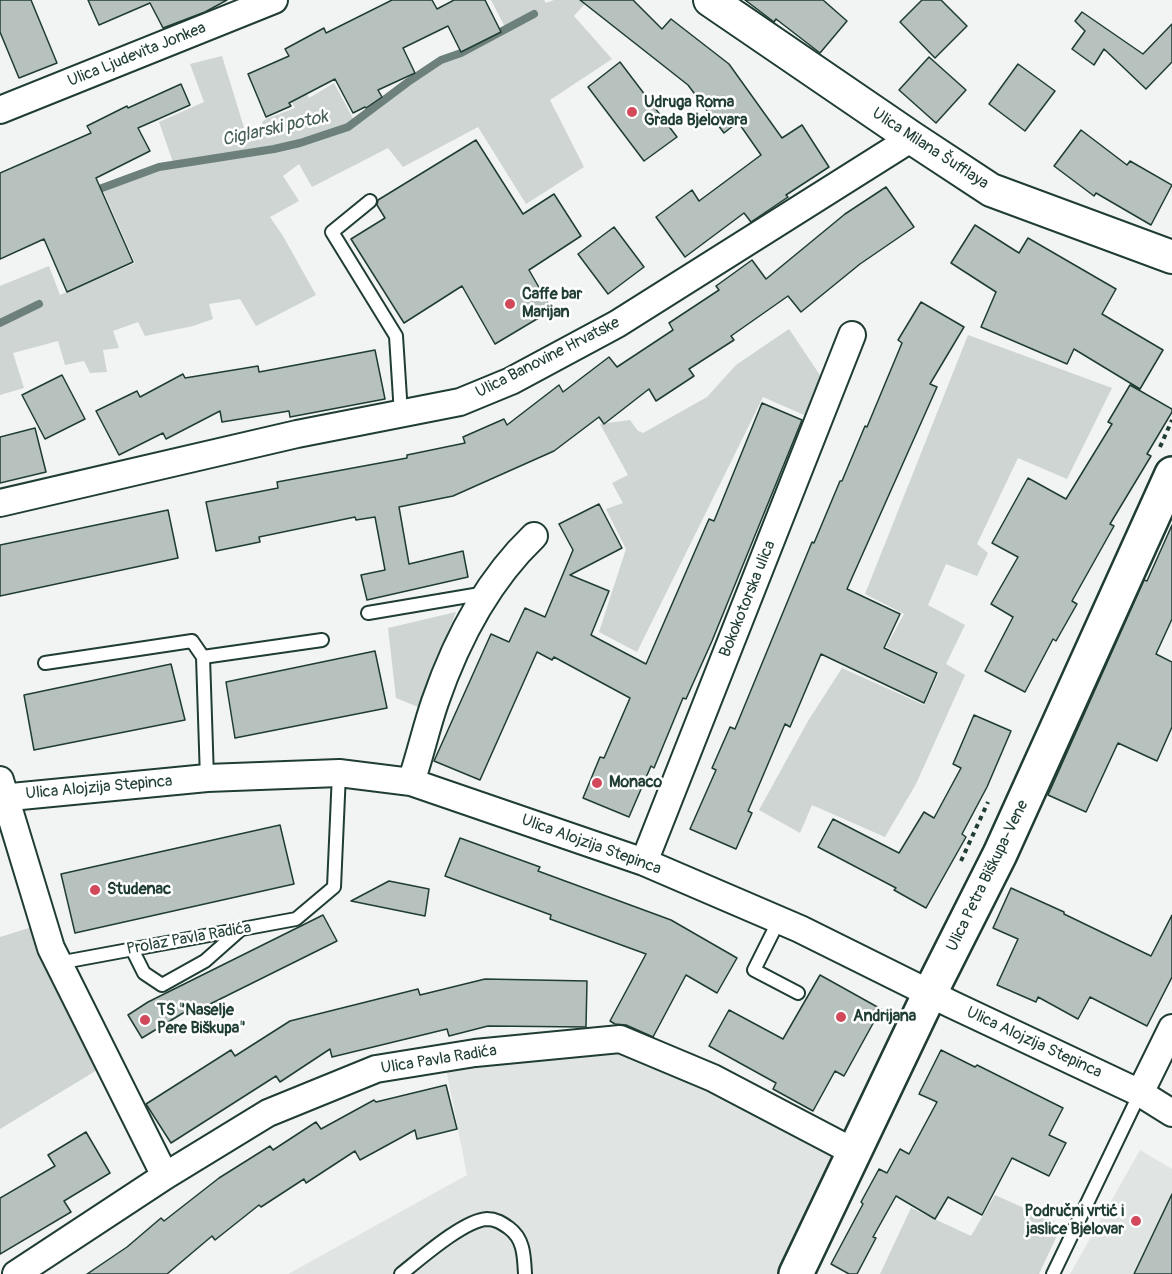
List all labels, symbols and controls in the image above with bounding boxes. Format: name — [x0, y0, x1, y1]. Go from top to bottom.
street label: Ulica Ljudevita Jonkea — [65, 19, 209, 91]
place label: Udruga Roma Grada Bjelovara — [644, 93, 747, 131]
street label: Ulica Milana Šufflaya — [868, 104, 992, 194]
marker: Udruga Roma Grada Bjelovara — [625, 105, 639, 119]
water label: Ciglarski potok — [220, 106, 330, 152]
place label: Caffe bar Marijan — [522, 285, 582, 323]
marker: Caffe bar Marijan — [503, 297, 517, 311]
street label: Ulica Banovine Hrvatske — [473, 313, 623, 403]
street label: Bokokotorska ulica — [716, 538, 780, 660]
street label: Ulica Alojzija Stepinca — [25, 772, 173, 804]
place label: Monaco — [609, 773, 662, 793]
marker: Monaco — [590, 776, 604, 790]
street label: Ulica Petra Biškupa-Vene — [943, 797, 1033, 955]
street label: Ulica Alojzija Stepinca — [518, 811, 664, 879]
place label: Studenac — [107, 880, 171, 900]
marker: Studenac — [88, 883, 102, 897]
street label: Prolaz Pavla Radića — [125, 919, 253, 959]
place label: TS "Naselje Pere Biškupa" — [157, 1001, 246, 1039]
street label: Ulica Alojzija Stepinca — [963, 1003, 1105, 1083]
place label: Andrijana — [853, 1007, 916, 1027]
marker: Andrijana — [834, 1010, 848, 1024]
marker: TS "Naselje Pere Biškupa" — [138, 1013, 152, 1027]
street label: Ulica Pavla Radića — [380, 1041, 498, 1079]
place label: Područni vrtić i jaslice Bjelovar — [1024, 1202, 1124, 1240]
marker: Područni vrtić i jaslice Bjelovar — [1129, 1214, 1143, 1228]

